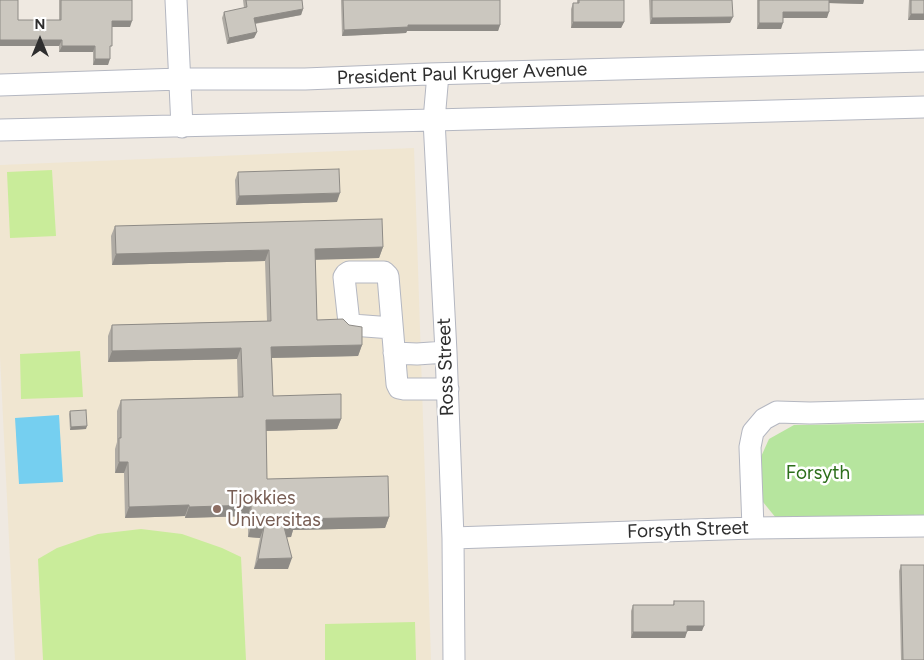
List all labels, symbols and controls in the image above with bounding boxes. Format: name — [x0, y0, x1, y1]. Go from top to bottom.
north arrow — [15, 15, 65, 65]
text: N — [35, 16, 45, 33]
street label: President Paul Kruger Avenue — [336, 58, 588, 90]
street label: Ross Street — [433, 317, 459, 417]
park label: Forsyth — [786, 462, 850, 484]
place label: Tjokkies Universitas — [227, 487, 321, 531]
marker: Tjokkies Universitas — [211, 503, 223, 515]
street label: Forsyth Street — [627, 516, 749, 544]

